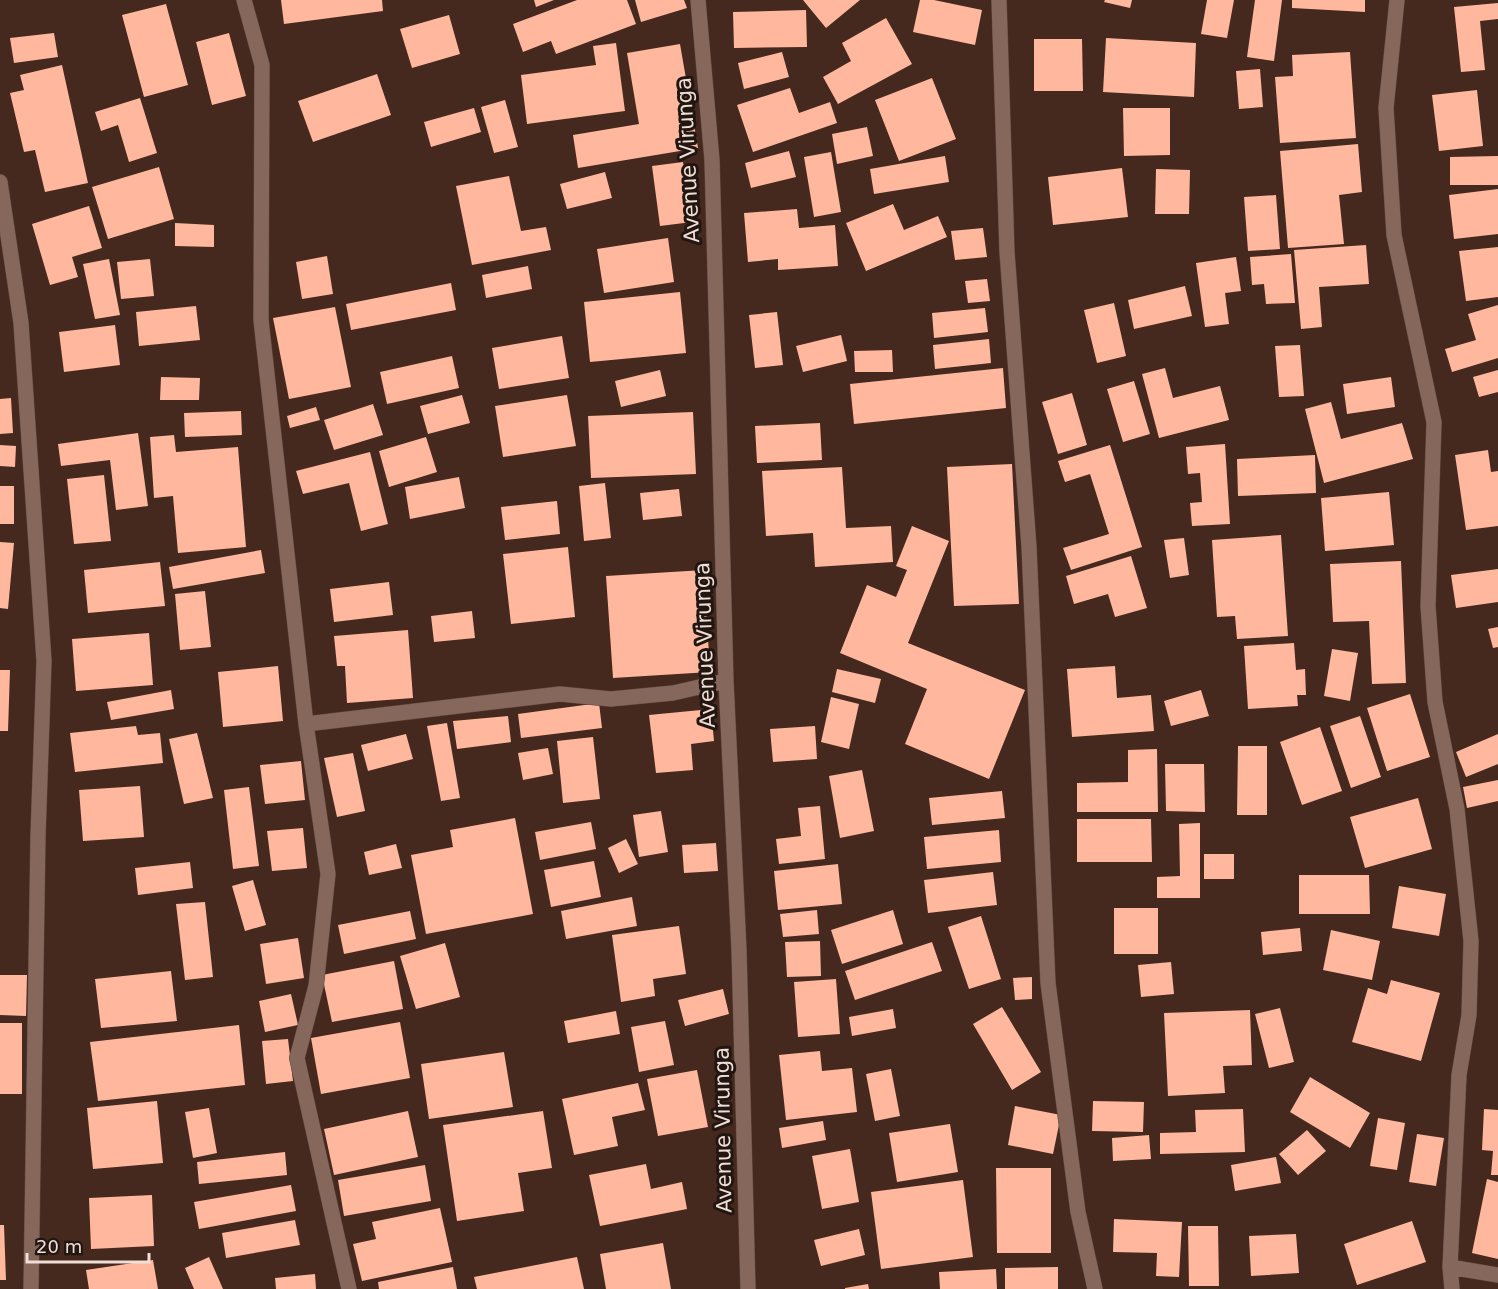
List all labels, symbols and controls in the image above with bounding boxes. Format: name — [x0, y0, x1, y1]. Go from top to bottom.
street label: Avenue Virunga — [672, 77, 704, 243]
street label: Avenue Virunga — [690, 562, 720, 728]
street label: Avenue Virunga — [710, 1047, 736, 1213]
scale bar — [27, 1226, 148, 1264]
text: 20 m — [36, 1236, 82, 1257]

